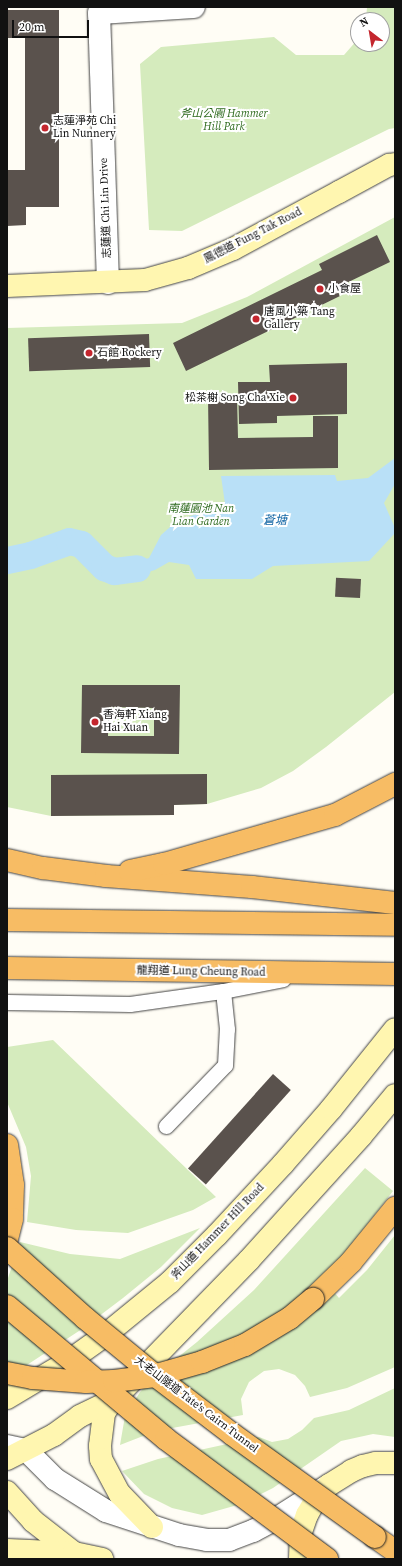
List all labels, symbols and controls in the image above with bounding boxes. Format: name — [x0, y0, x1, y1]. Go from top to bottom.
scale bar — [14, 12, 91, 38]
north arrow — [350, 12, 390, 52]
text: N — [357, 14, 371, 31]
text: 20 m — [19, 19, 45, 35]
park label: 斧山公園 Hammer Hill Park — [180, 108, 268, 134]
place label: 志蓮淨苑 Chi Lin Nunnery — [53, 115, 116, 141]
marker: 志蓮淨苑 Chi Lin Nunnery — [40, 123, 50, 133]
street label: 志蓮道 Chi Lin Drive — [98, 158, 114, 258]
street label: 鳳德道 Fung Tak Road — [202, 206, 304, 266]
place label: 小食屋 — [328, 282, 361, 296]
marker: 小食屋 — [315, 284, 325, 294]
place label: 唐風小築 Tang Gallery — [264, 306, 335, 332]
marker: 唐風小築 Tang Gallery — [251, 314, 261, 324]
place label: 石館 Rockery — [97, 346, 162, 360]
marker: 石館 Rockery — [84, 348, 94, 358]
place label: 松茶榭 Song Cha Xie — [185, 391, 285, 405]
marker: 松茶榭 Song Cha Xie — [288, 393, 298, 403]
park label: 南蓮園池 Nan Lian Garden — [168, 503, 234, 529]
water label: 蒼塘 — [263, 514, 287, 528]
place label: 香海軒 Xiang Hai Xuan — [103, 709, 167, 735]
marker: 香海軒 Xiang Hai Xuan — [90, 717, 100, 727]
street label: 龍翔道 Lung Cheung Road — [137, 964, 265, 980]
street label: 斧山道 Hammer Hill Road — [169, 1181, 267, 1283]
street label: 大老山隧道 Tate's Cairn Tunnel — [131, 1354, 261, 1456]

